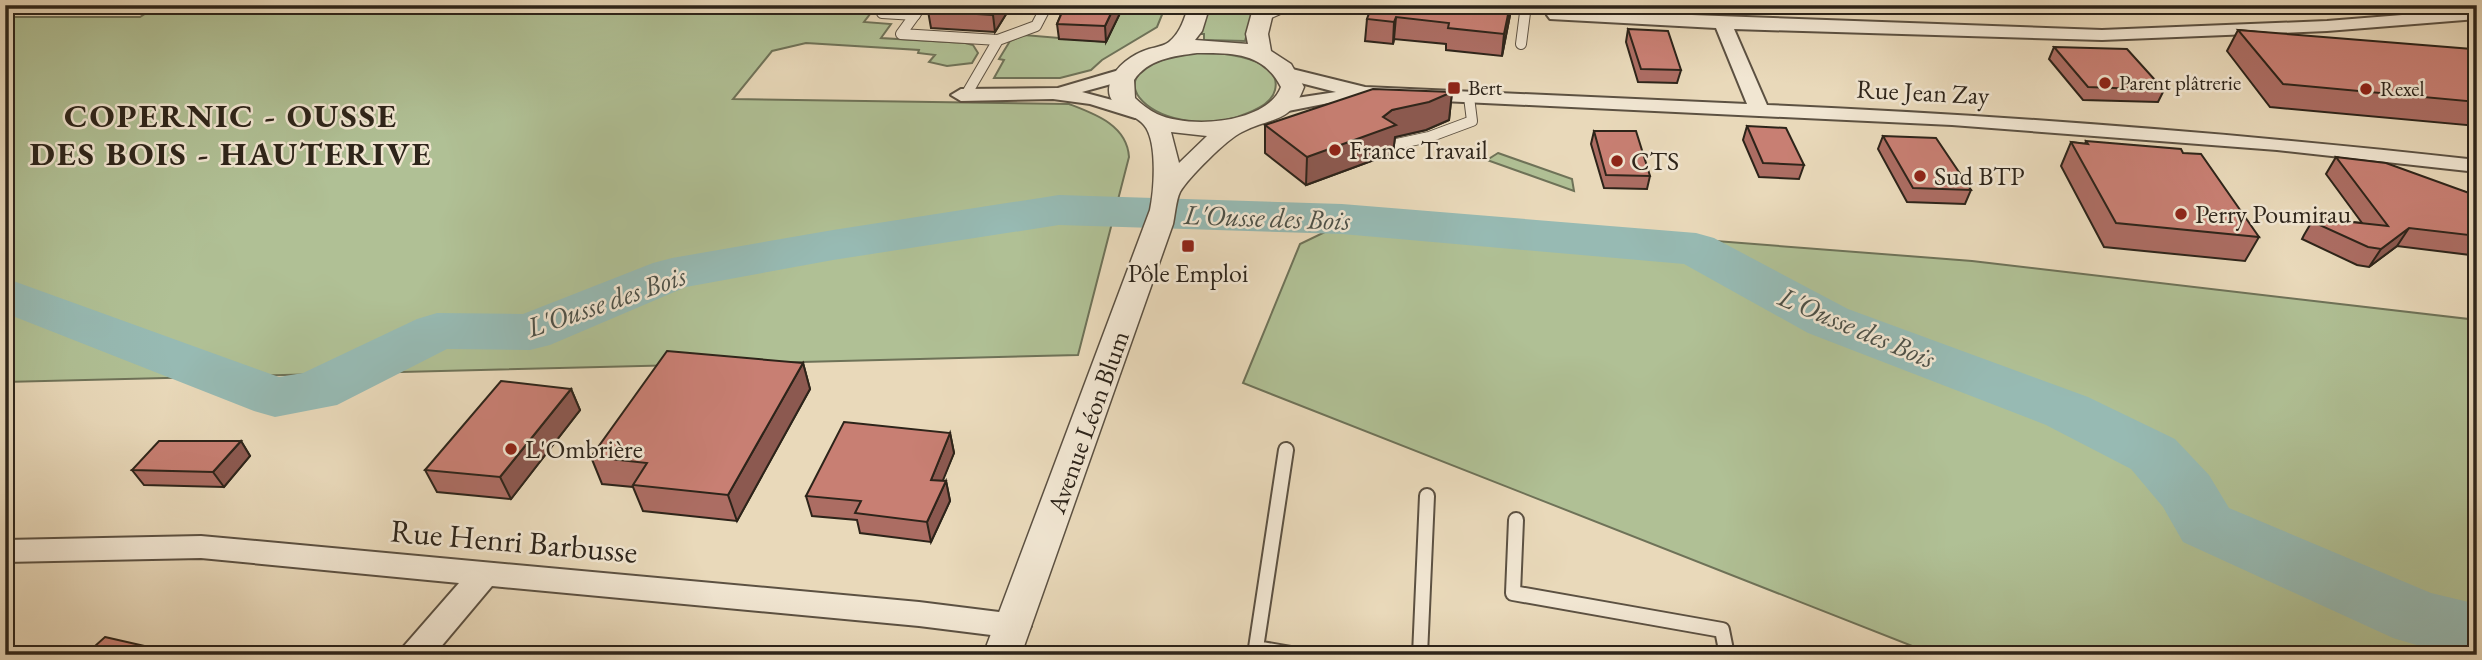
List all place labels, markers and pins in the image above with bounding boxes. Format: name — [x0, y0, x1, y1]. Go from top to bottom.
place label: Parent plâtrerie — [2119, 69, 2241, 96]
place label: Bert — [1468, 74, 1503, 101]
marker: Parent plâtrerie — [2097, 75, 2113, 91]
place label: Rexel — [2380, 75, 2425, 102]
marker: Bert — [1446, 80, 1462, 96]
marker: Rexel — [2358, 81, 2374, 97]
place label: France Travail — [1349, 133, 1488, 167]
marker: France Travail — [1327, 142, 1343, 158]
place label: CTS — [1631, 144, 1679, 178]
marker: CTS — [1609, 153, 1625, 169]
place label: Sud BTP — [1934, 159, 2025, 193]
marker: Sud BTP — [1912, 168, 1928, 184]
place label: Perry Poumirau — [2195, 197, 2351, 231]
marker: Perry Poumirau — [2173, 206, 2189, 222]
marker: Pôle Emploi — [1180, 238, 1196, 254]
place label: Pôle Emploi — [1128, 256, 1248, 290]
place label: L'Ombrière — [525, 432, 643, 466]
marker: L'Ombrière — [503, 441, 519, 457]

